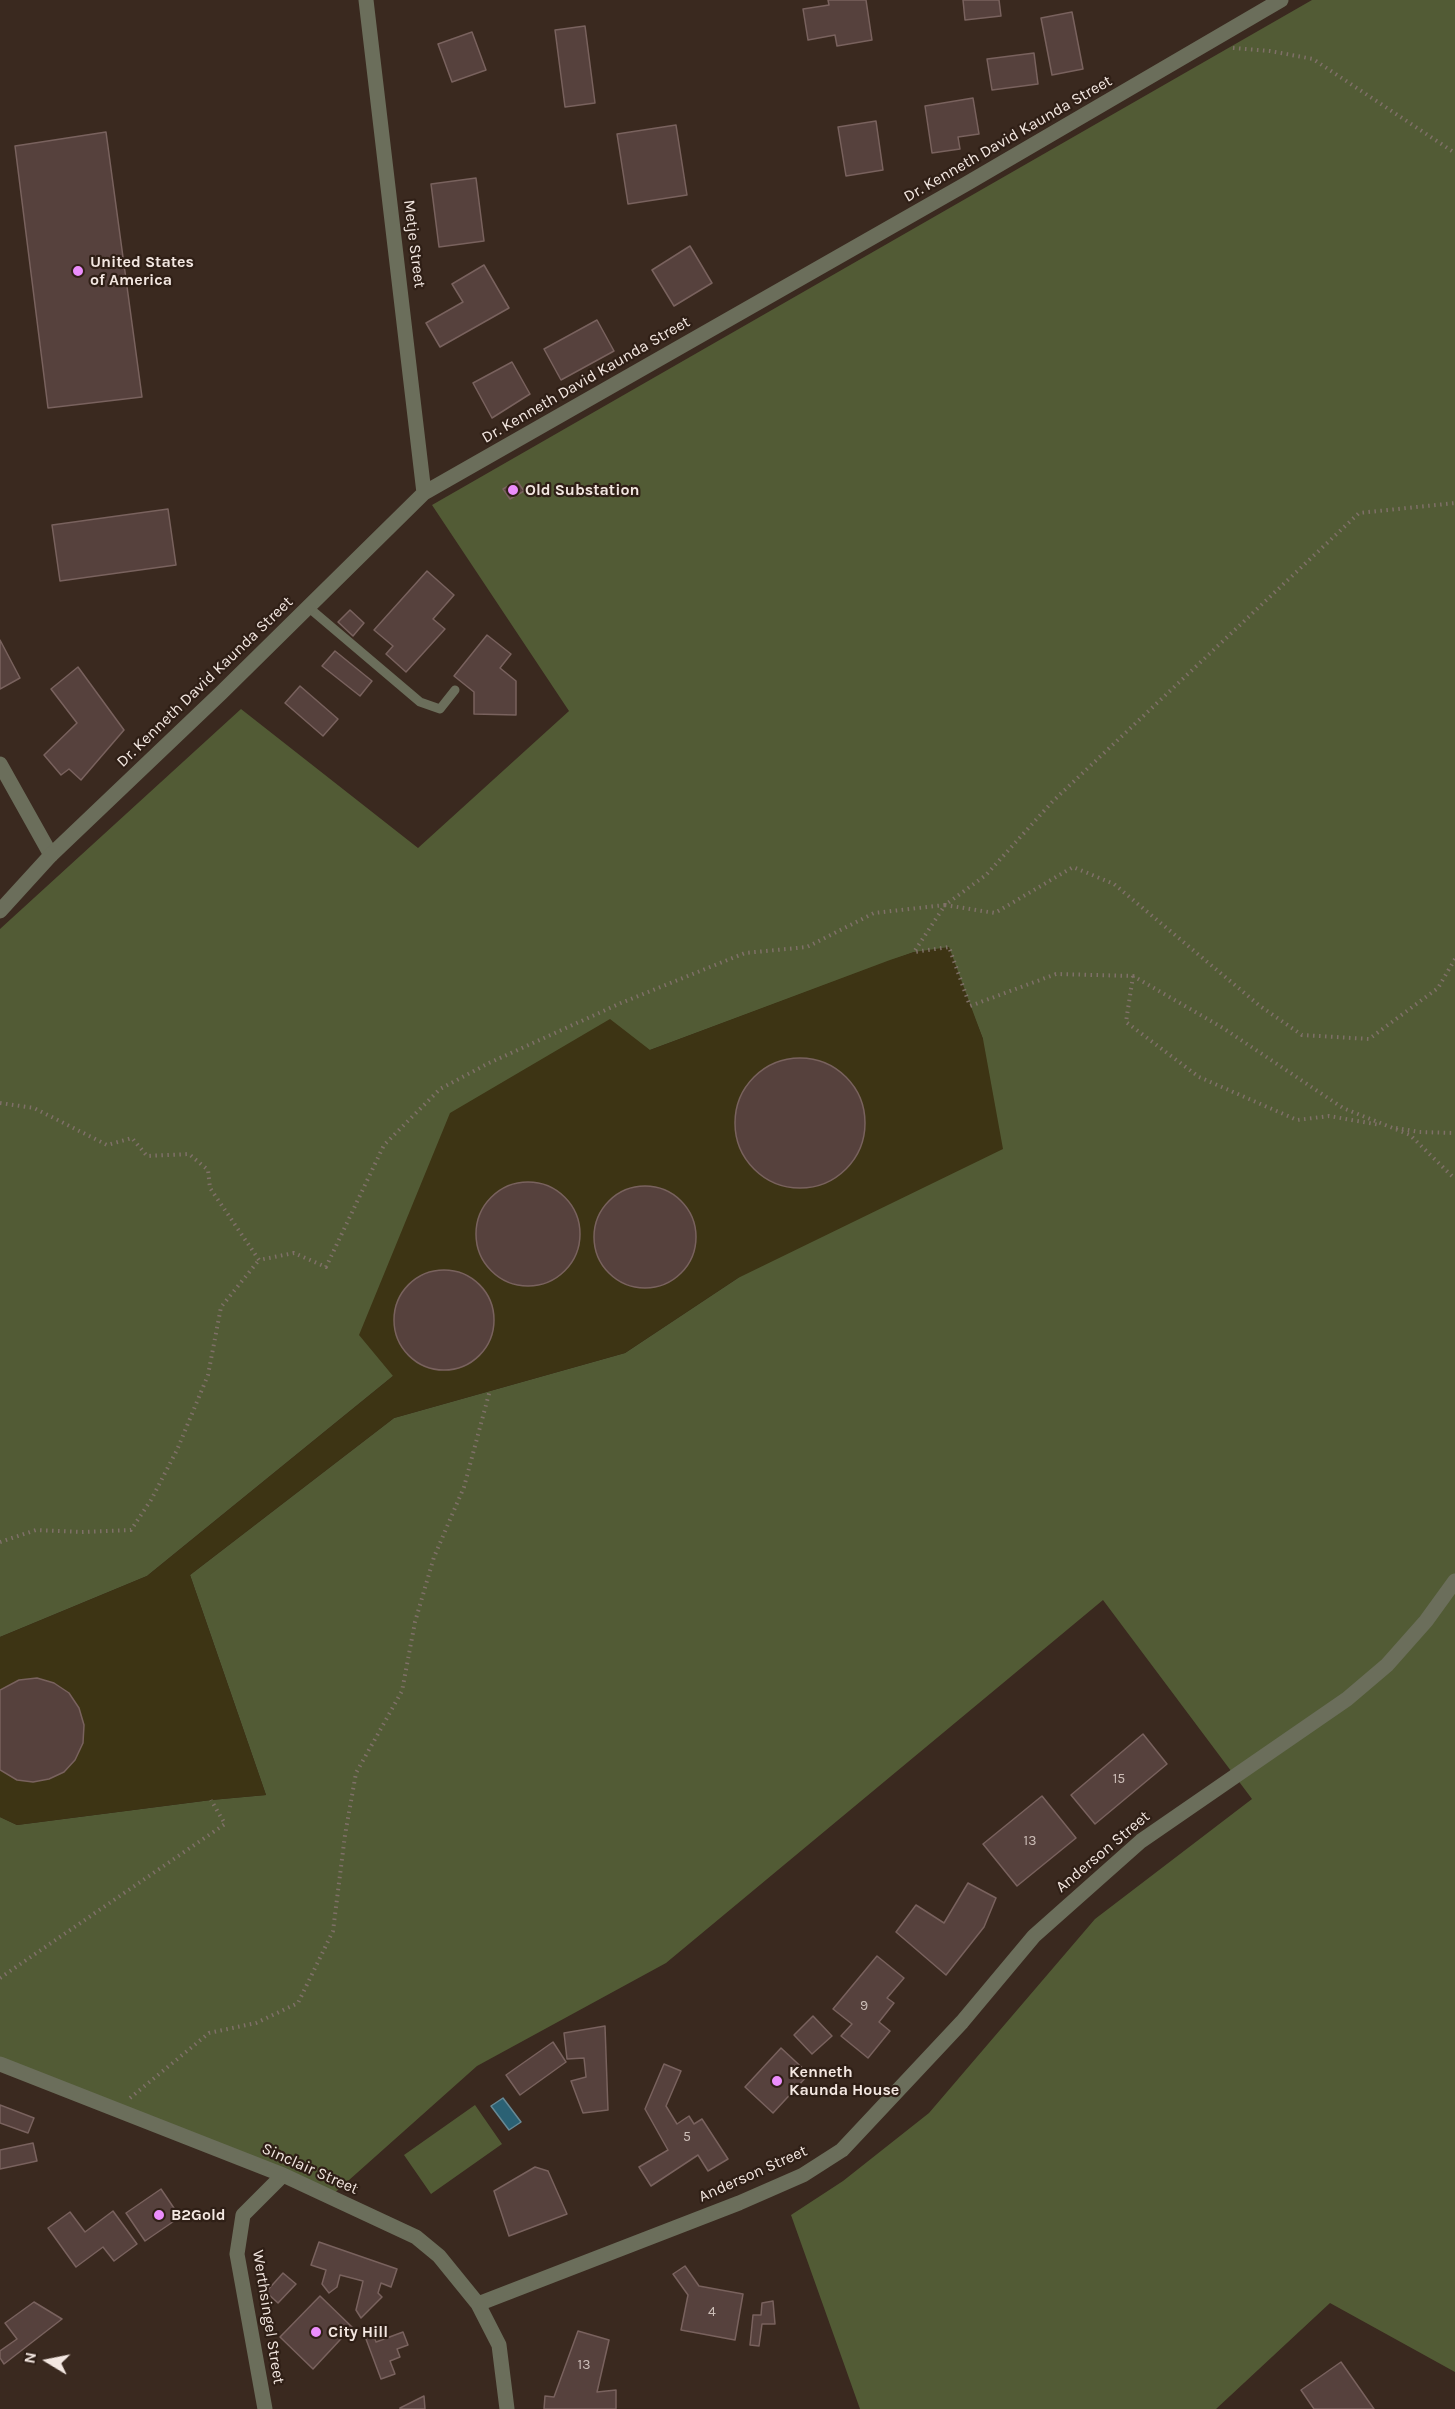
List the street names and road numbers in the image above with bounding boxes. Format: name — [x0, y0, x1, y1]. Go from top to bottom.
street label: Dr. Kenneth David Kaunda Street — [900, 71, 1116, 207]
street label: Metje Street — [399, 199, 429, 289]
street label: Dr. Kenneth David Kaunda Street — [478, 312, 694, 448]
street label: Dr. Kenneth David Kaunda Street — [113, 593, 297, 771]
street label: Anderson Street — [1052, 1807, 1154, 1897]
street label: Sinclair Street — [259, 2139, 361, 2199]
street label: Anderson Street — [696, 2141, 810, 2207]
street label: Werthsingel Street — [248, 2248, 288, 2386]

